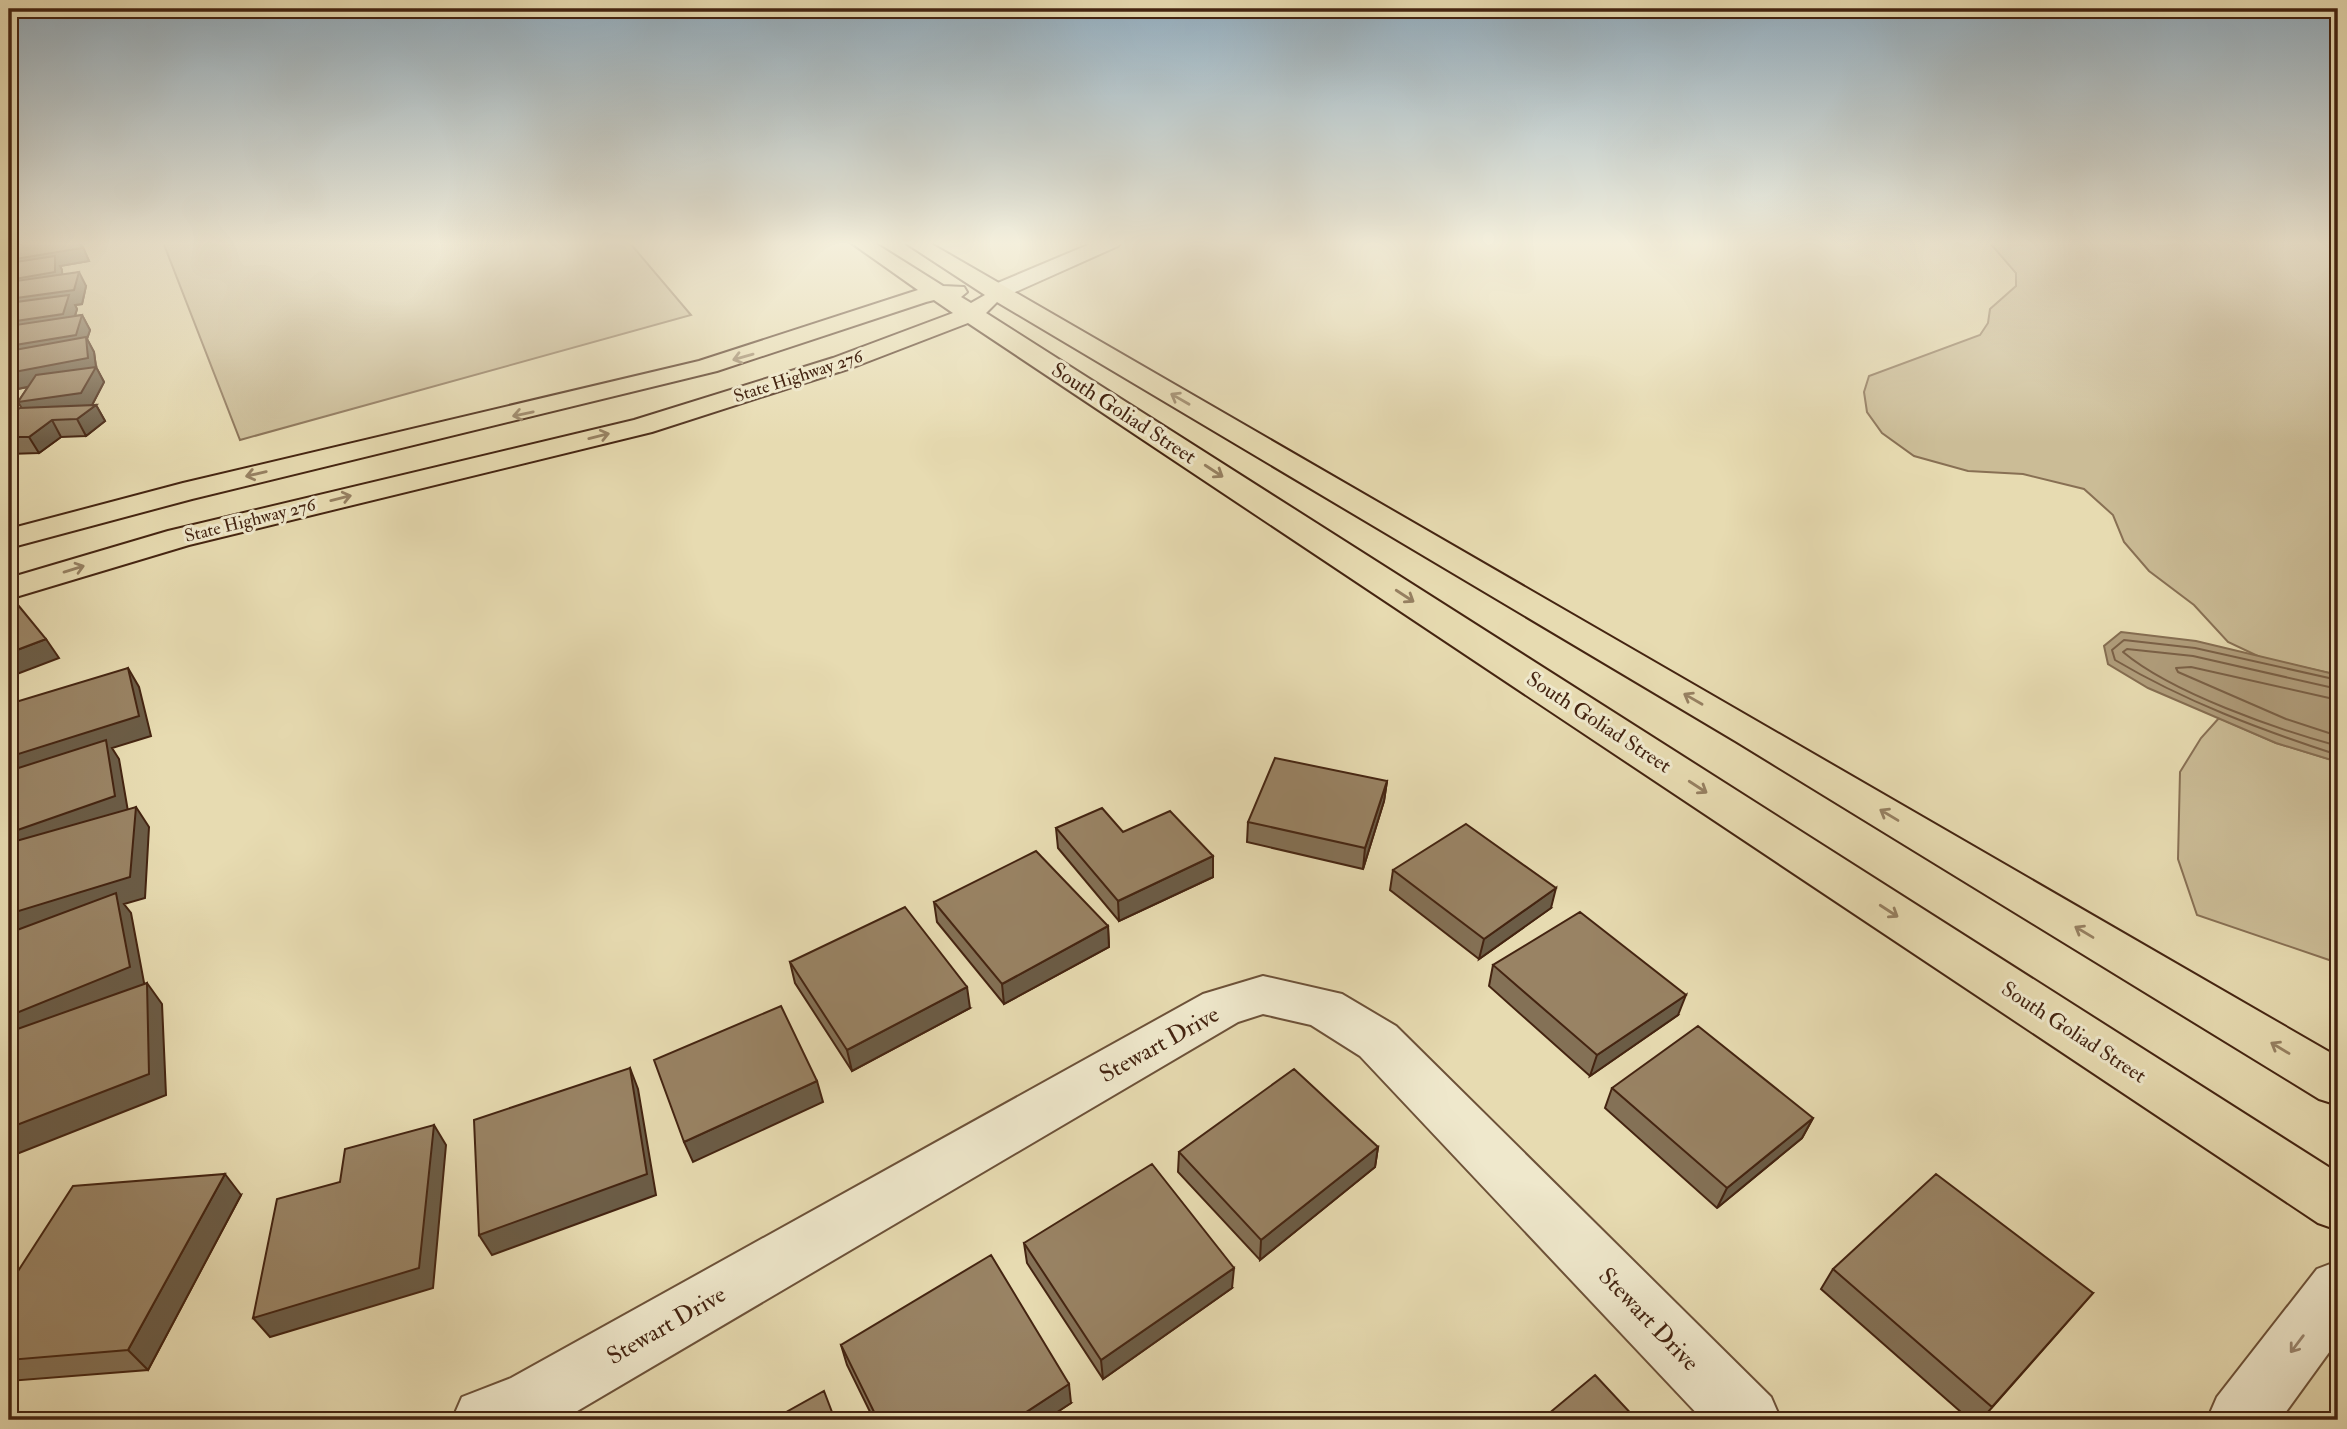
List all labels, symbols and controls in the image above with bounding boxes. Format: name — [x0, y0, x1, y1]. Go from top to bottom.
street label: State Highway 276 — [731, 344, 866, 408]
one-way arrow — [732, 351, 755, 364]
street label: South Goliad Street — [1046, 356, 1201, 470]
one-way arrow — [1170, 392, 1190, 406]
one-way arrow — [512, 408, 535, 422]
one-way arrow — [588, 429, 610, 442]
one-way arrow — [1204, 464, 1223, 479]
one-way arrow — [245, 468, 268, 481]
one-way arrow — [329, 491, 352, 504]
street label: State Highway 276 — [182, 493, 319, 548]
one-way arrow — [63, 561, 85, 574]
one-way arrow — [1394, 589, 1414, 603]
street label: South Goliad Street — [1521, 665, 1676, 779]
one-way arrow — [1684, 692, 1704, 706]
one-way arrow — [1688, 779, 1707, 794]
one-way arrow — [1880, 808, 1900, 822]
one-way arrow — [1878, 904, 1898, 918]
one-way arrow — [2075, 924, 2095, 938]
street label: South Goliad Street — [1996, 975, 2151, 1089]
street label: Stewart Drive — [1094, 999, 1225, 1090]
one-way arrow — [2270, 1041, 2290, 1055]
street label: Stewart Drive — [1591, 1261, 1706, 1378]
street label: Stewart Drive — [601, 1279, 731, 1372]
one-way arrow — [2290, 1334, 2305, 1353]

